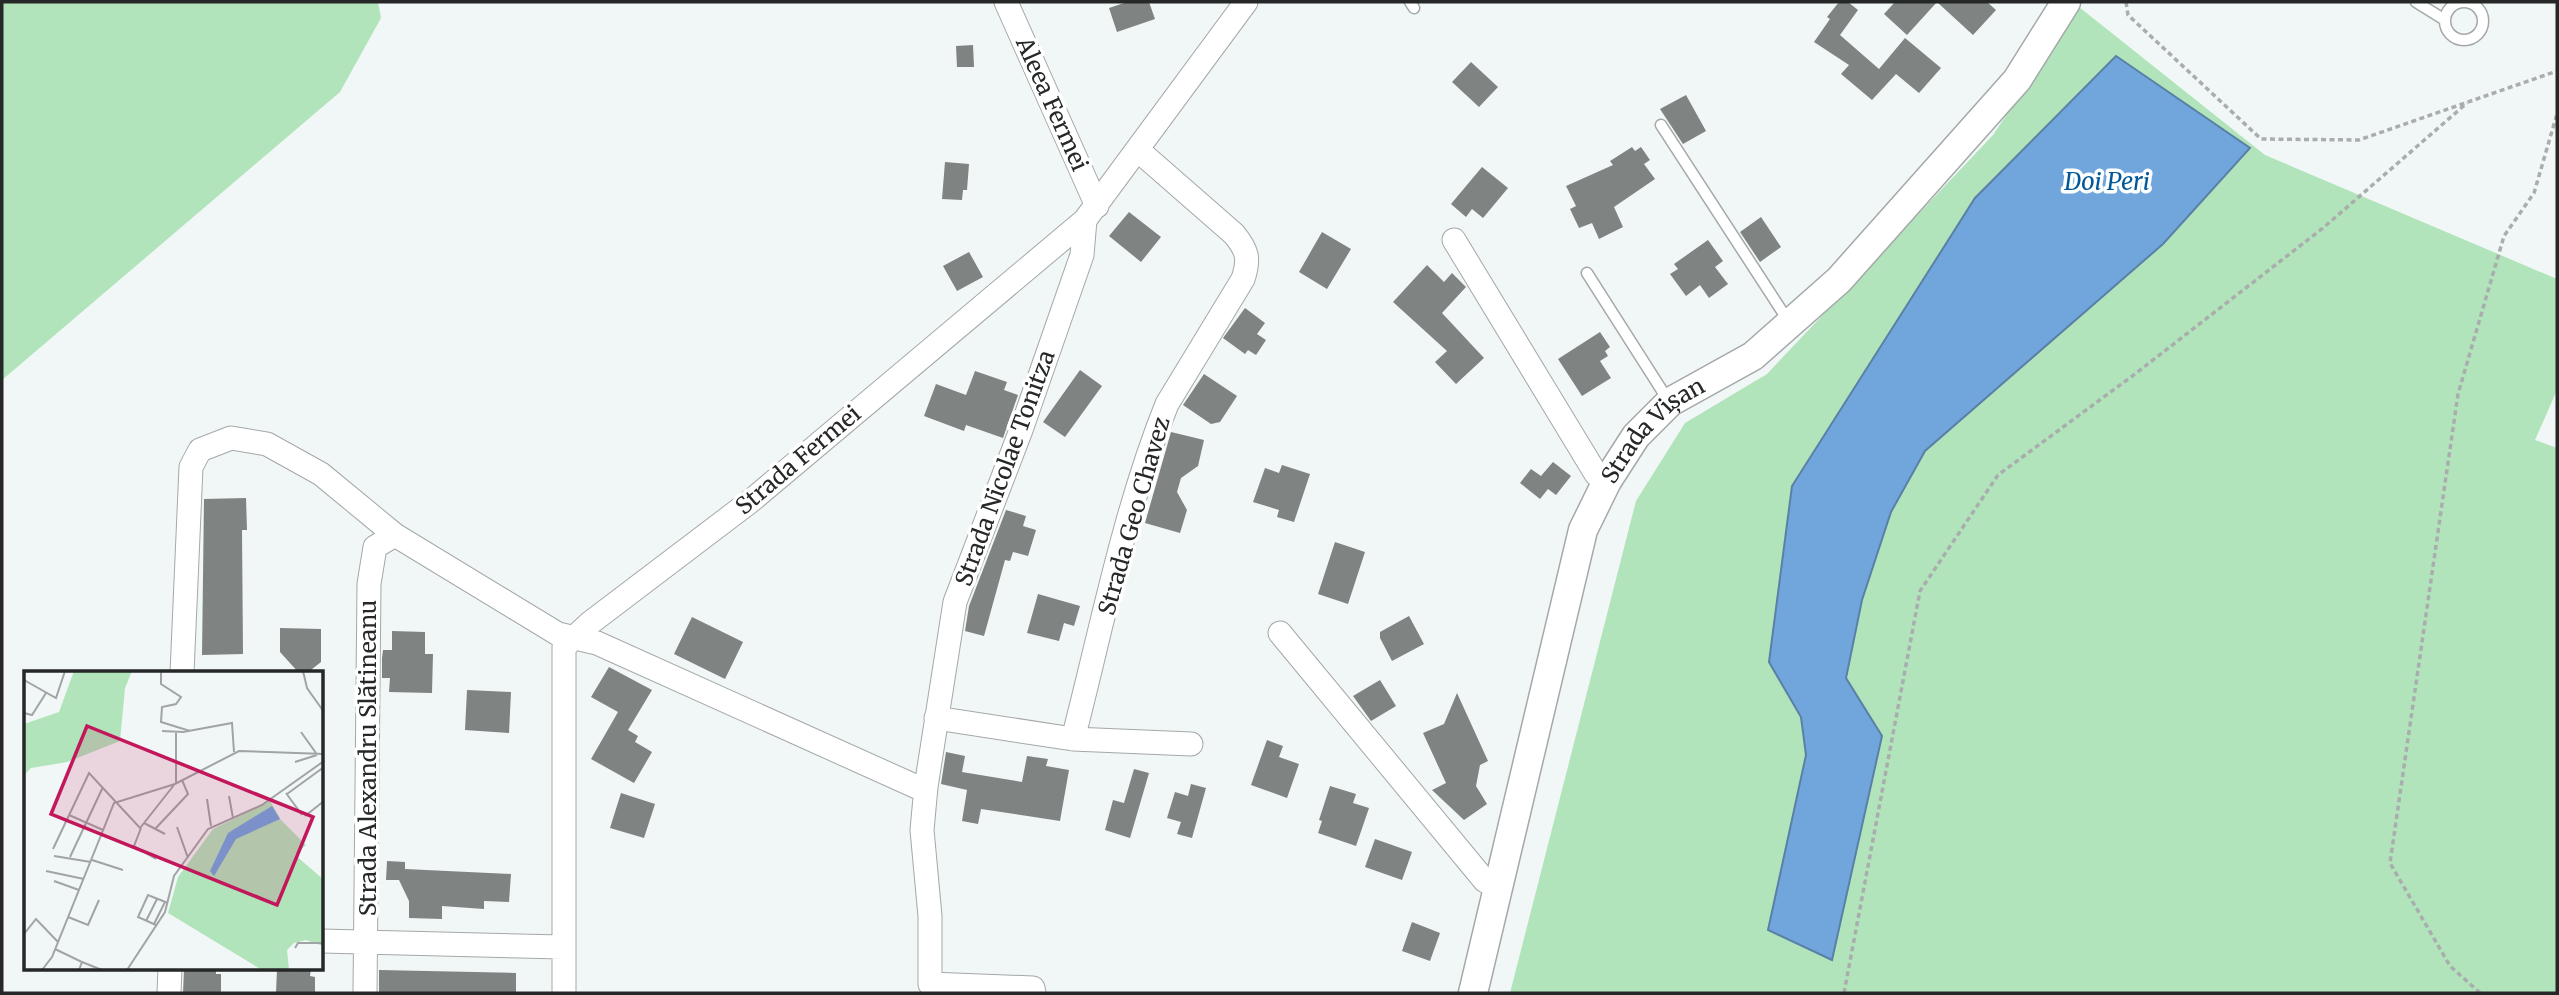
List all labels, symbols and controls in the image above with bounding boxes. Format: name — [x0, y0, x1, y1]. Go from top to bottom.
street label: Aleea Fermei — [1010, 31, 1095, 175]
water label: Doi Peri — [2063, 166, 2150, 197]
street label: Strada Nicolae Tonitza — [948, 346, 1061, 590]
street label: Strada Vișan — [1594, 371, 1709, 489]
street label: Strada Fermei — [729, 399, 866, 520]
street label: Strada Geo Chavez — [1091, 413, 1176, 618]
street label: Strada Alexandru Slătineanu — [353, 600, 382, 916]
inset map — [24, 671, 324, 970]

